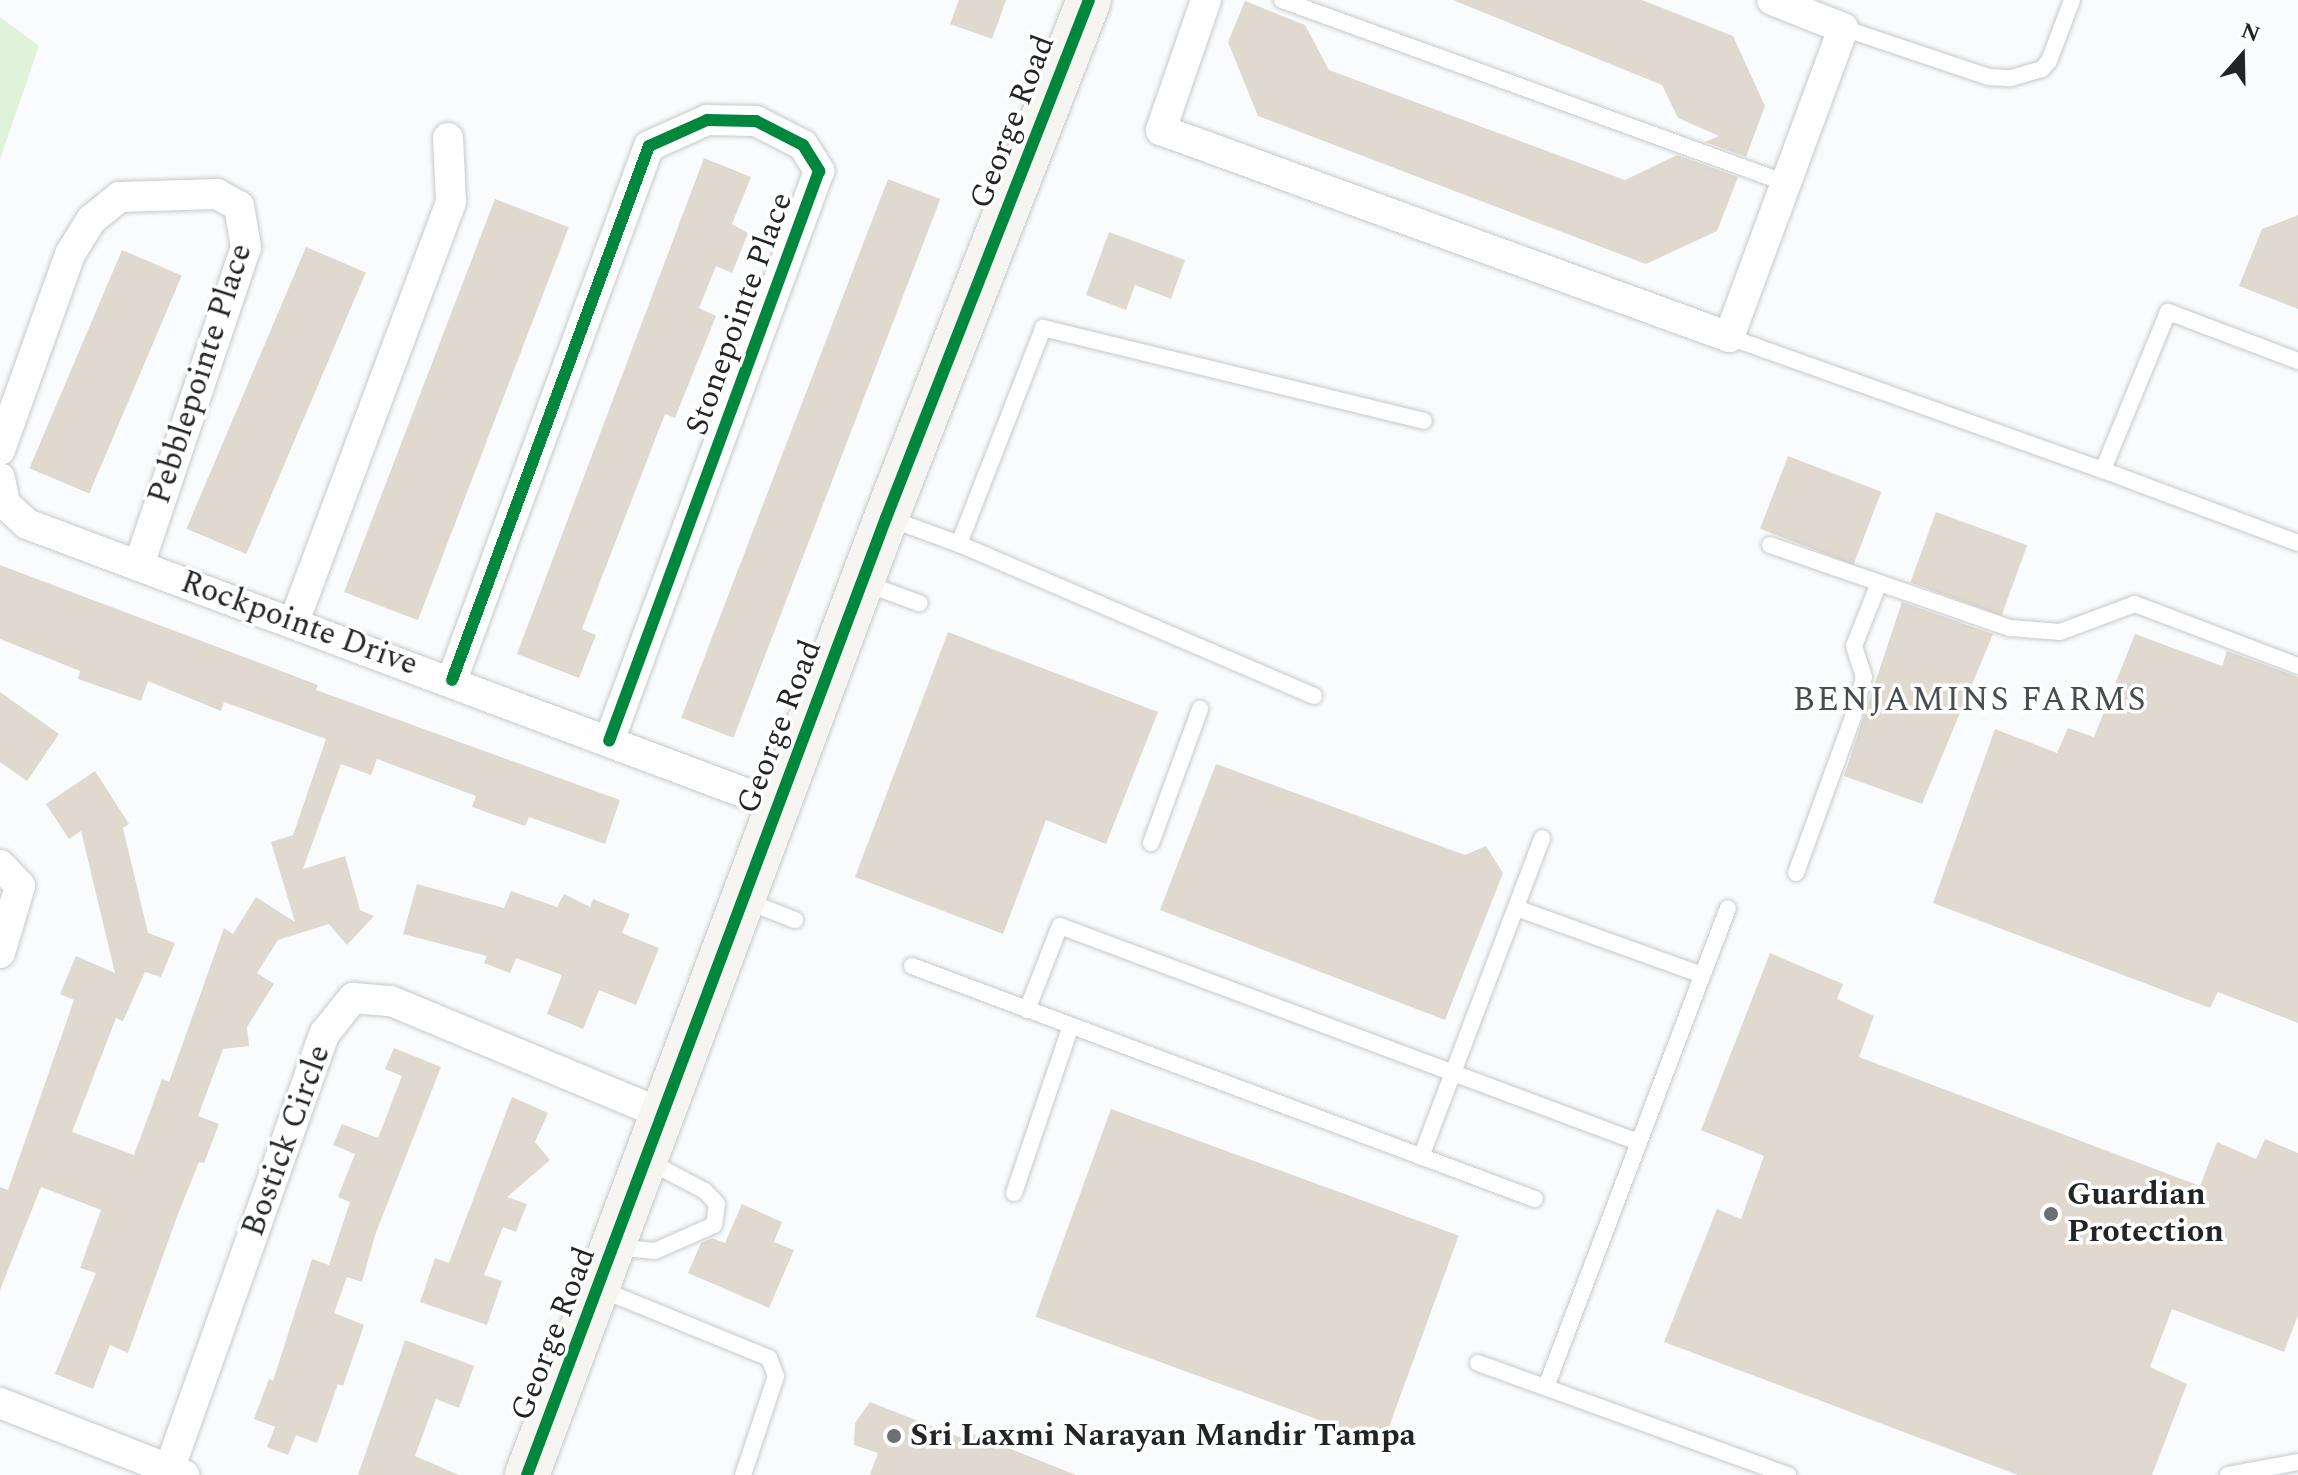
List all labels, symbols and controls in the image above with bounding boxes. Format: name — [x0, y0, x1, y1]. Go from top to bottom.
text: N — [2236, 14, 2264, 52]
north arrow — [2202, 16, 2282, 96]
street label: George Road — [962, 30, 1064, 214]
street label: Stonepointe Place — [678, 187, 802, 441]
street label: Pebblepointe Place — [141, 239, 261, 509]
street label: Rockpointe Drive — [175, 563, 423, 685]
street label: George Road — [729, 635, 831, 819]
district label: BENJAMINS FARMS — [1792, 681, 2148, 721]
street label: Bostick Circle — [235, 1040, 339, 1242]
place label: Guardian Protection — [2067, 1177, 2224, 1252]
marker: Guardian Protection — [2042, 1205, 2060, 1223]
street label: George Road — [503, 1242, 605, 1426]
place label: Sri Laxmi Narayan Mandir Tampa — [910, 1417, 1416, 1455]
marker: Sri Laxmi Narayan Mandir Tampa — [885, 1427, 903, 1445]

